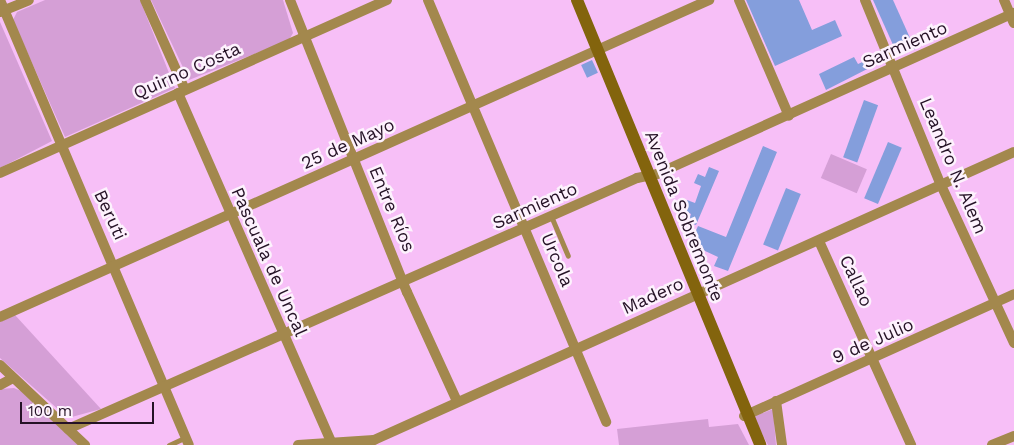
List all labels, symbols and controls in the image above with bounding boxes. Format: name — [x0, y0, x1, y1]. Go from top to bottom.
street label: Sarmiento — [859, 17, 951, 73]
street label: Quirno Costa — [130, 38, 244, 104]
street label: Leandro N. Alem — [914, 94, 992, 238]
street label: 25 de Mayo — [298, 114, 398, 174]
street label: Avenida Sobremonte — [640, 127, 728, 305]
street label: Entre Ríos — [364, 163, 420, 255]
street label: Sarmiento — [489, 178, 581, 234]
street label: Pascuala de Uncal — [226, 184, 312, 340]
street label: Beruti — [89, 186, 131, 244]
street label: Urcola — [536, 230, 578, 290]
street label: Callao — [835, 252, 877, 310]
street label: Madero — [619, 273, 687, 319]
street label: 9 de Julio — [829, 313, 917, 369]
scale bar — [22, 392, 156, 424]
text: 100 m — [28, 402, 72, 420]

